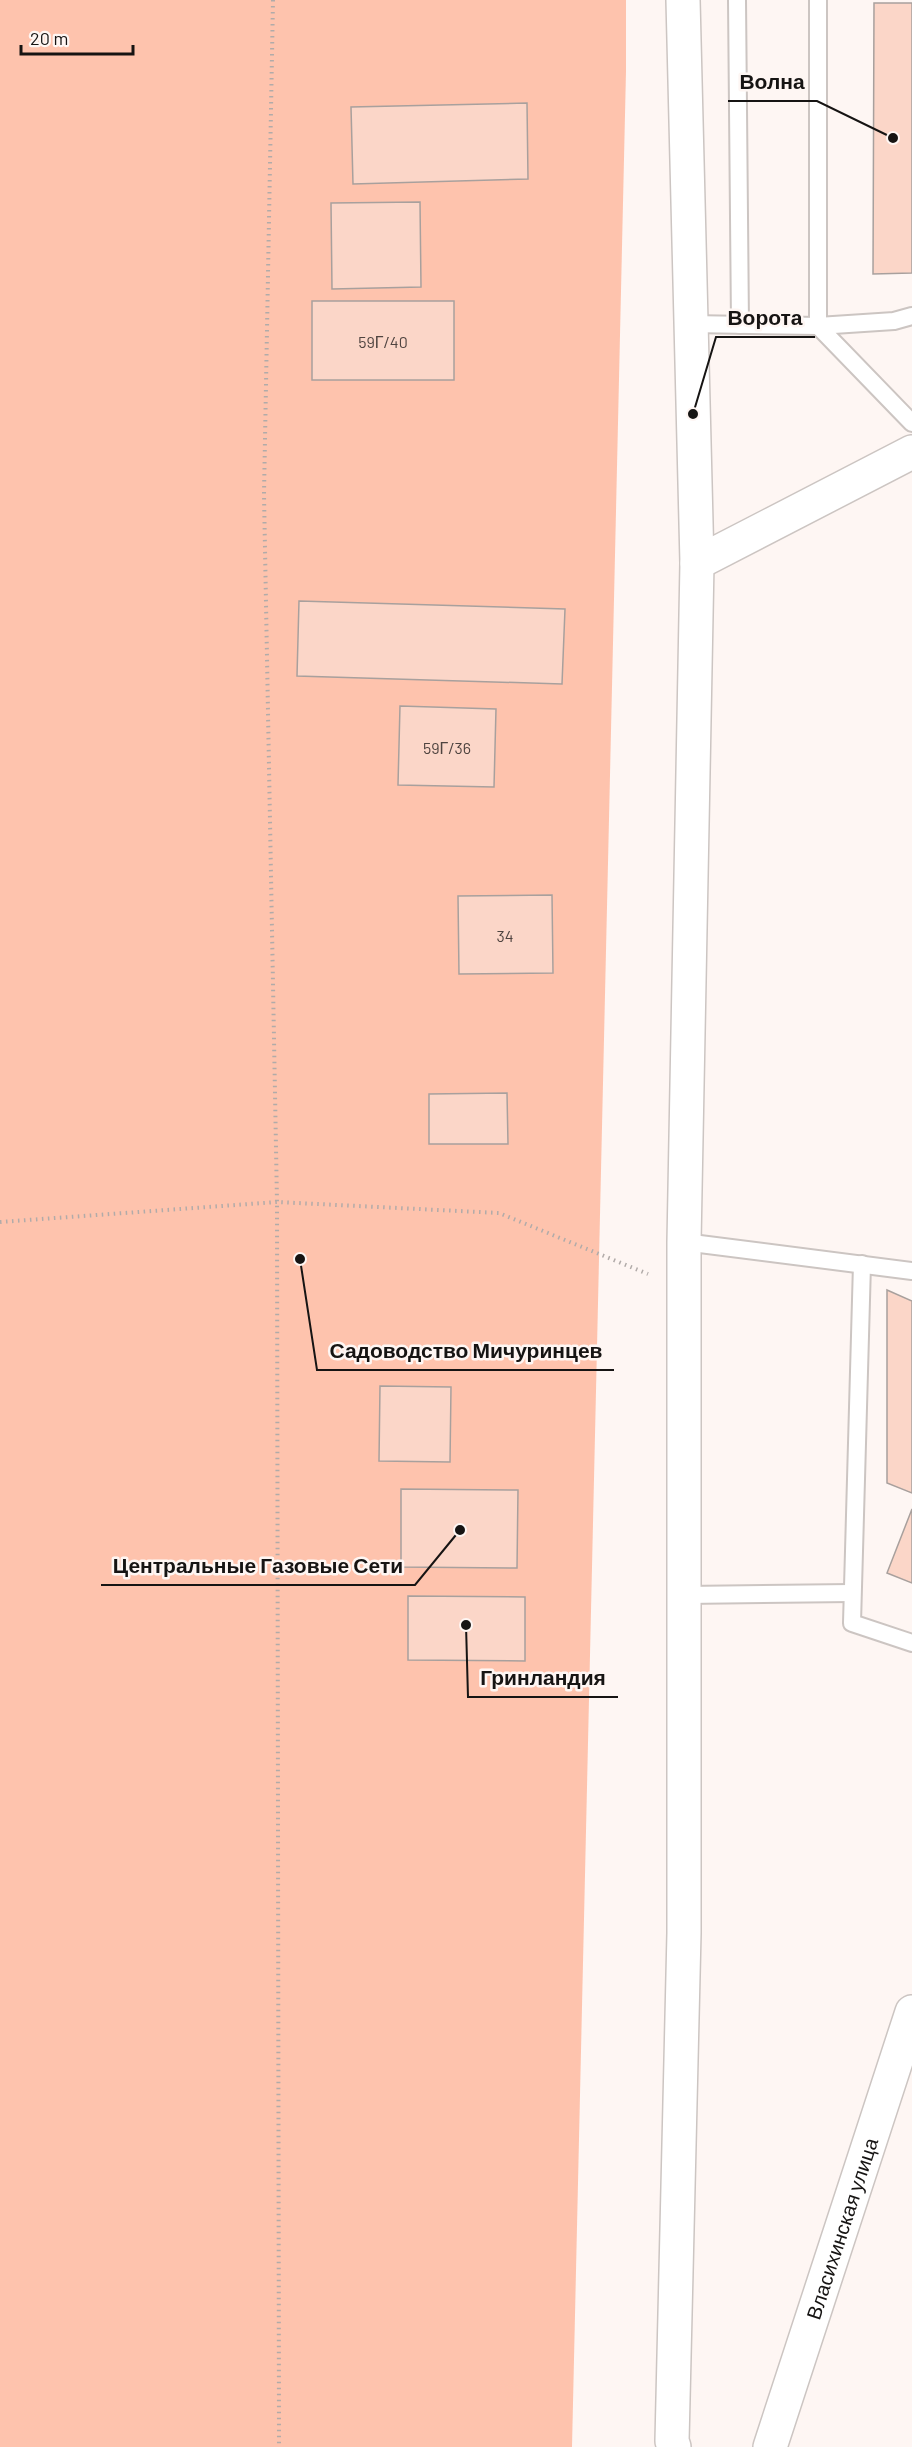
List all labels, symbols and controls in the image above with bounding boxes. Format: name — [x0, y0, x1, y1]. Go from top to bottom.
scale bar — [21, 18, 134, 56]
text: 20 m — [30, 27, 68, 49]
callout: Волна — [728, 62, 817, 101]
text: Волна — [739, 68, 805, 93]
callout: Ворота — [716, 298, 815, 337]
text: Ворота — [727, 304, 803, 329]
house number: 59Г/40 — [358, 332, 408, 351]
house number: 59Г/36 — [423, 738, 471, 757]
house number: 34 — [496, 926, 514, 945]
callout: Садоводство Мичуринцев — [317, 1331, 614, 1370]
text: Садоводство Мичуринцев — [329, 1337, 603, 1362]
callout: Центральные Газовые Сети — [101, 1546, 415, 1585]
text: Центральные Газовые Сети — [113, 1552, 403, 1577]
callout: Гринландия — [468, 1658, 618, 1697]
text: Гринландия — [480, 1664, 606, 1689]
street label: Власихинская улица — [801, 2134, 882, 2322]

